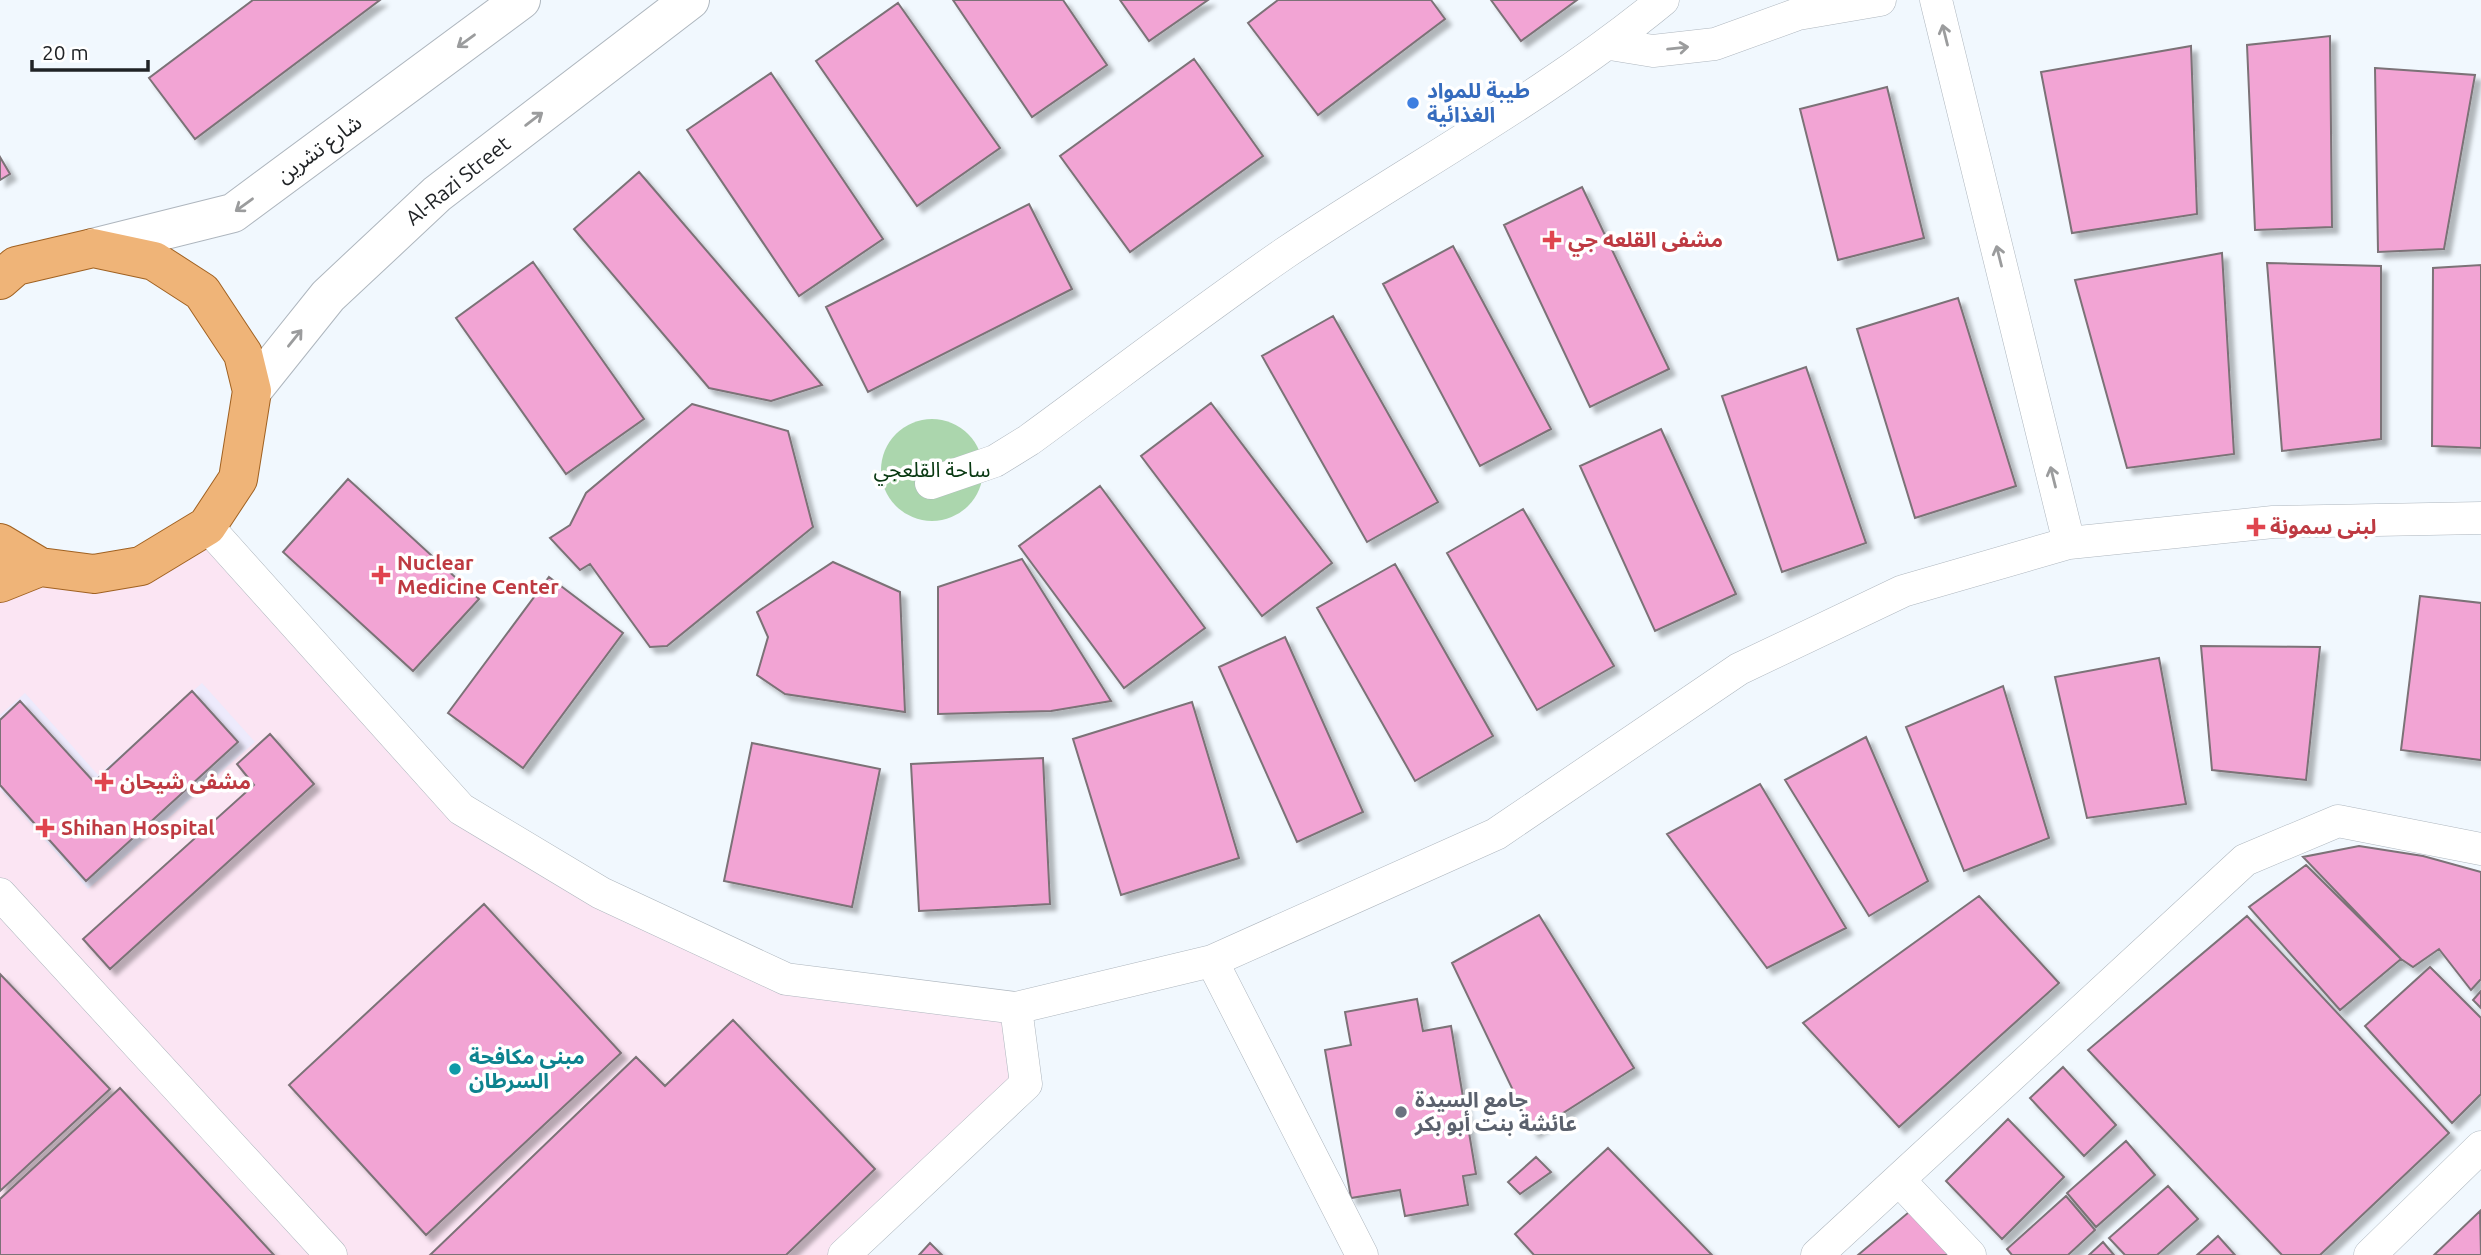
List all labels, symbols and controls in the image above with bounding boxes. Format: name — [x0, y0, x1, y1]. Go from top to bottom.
one-way arrow — [1937, 24, 1951, 47]
scale bar — [32, 28, 147, 72]
one-way arrow — [457, 33, 476, 48]
text: 20 m — [42, 40, 89, 64]
one-way arrow — [1666, 41, 1689, 54]
place label: طيبة للمواد الغذائية — [1427, 78, 1530, 127]
marker: طيبة للمواد الغذائية — [1405, 95, 1421, 111]
street label: شارع تشرين — [271, 109, 368, 190]
one-way arrow — [525, 112, 543, 127]
street label: Al-Razi Street — [400, 131, 514, 230]
one-way arrow — [235, 197, 254, 212]
place label: مشفى القلعه جي — [1568, 227, 1723, 257]
marker: مشفى القلعه جي — [1542, 230, 1562, 250]
one-way arrow — [1992, 245, 2005, 268]
one-way arrow — [287, 329, 302, 347]
park label: ساحة القلعجي — [874, 457, 990, 486]
one-way arrow — [2046, 466, 2059, 489]
place label: لبنى سمونة — [2270, 514, 2377, 539]
marker: لبنى سمونة — [2248, 519, 2264, 535]
place label: Nuclear Medicine Center — [397, 550, 559, 598]
marker: Nuclear Medicine Center — [371, 565, 391, 585]
place label: مشفى شيحان — [120, 769, 251, 794]
marker: مشفى شيحان — [94, 772, 114, 792]
place label: Shihan Hospital — [61, 815, 215, 839]
marker: Shihan Hospital — [35, 818, 55, 838]
place label: مبنى مكافحة السرطان — [469, 1044, 585, 1093]
marker: مبنى مكافحة السرطان — [447, 1061, 463, 1077]
place label: جامع السيدة عائشة بنت أبو بكر — [1414, 1087, 1577, 1136]
marker: جامع السيدة عائشة بنت أبو بكر — [1393, 1104, 1409, 1120]

